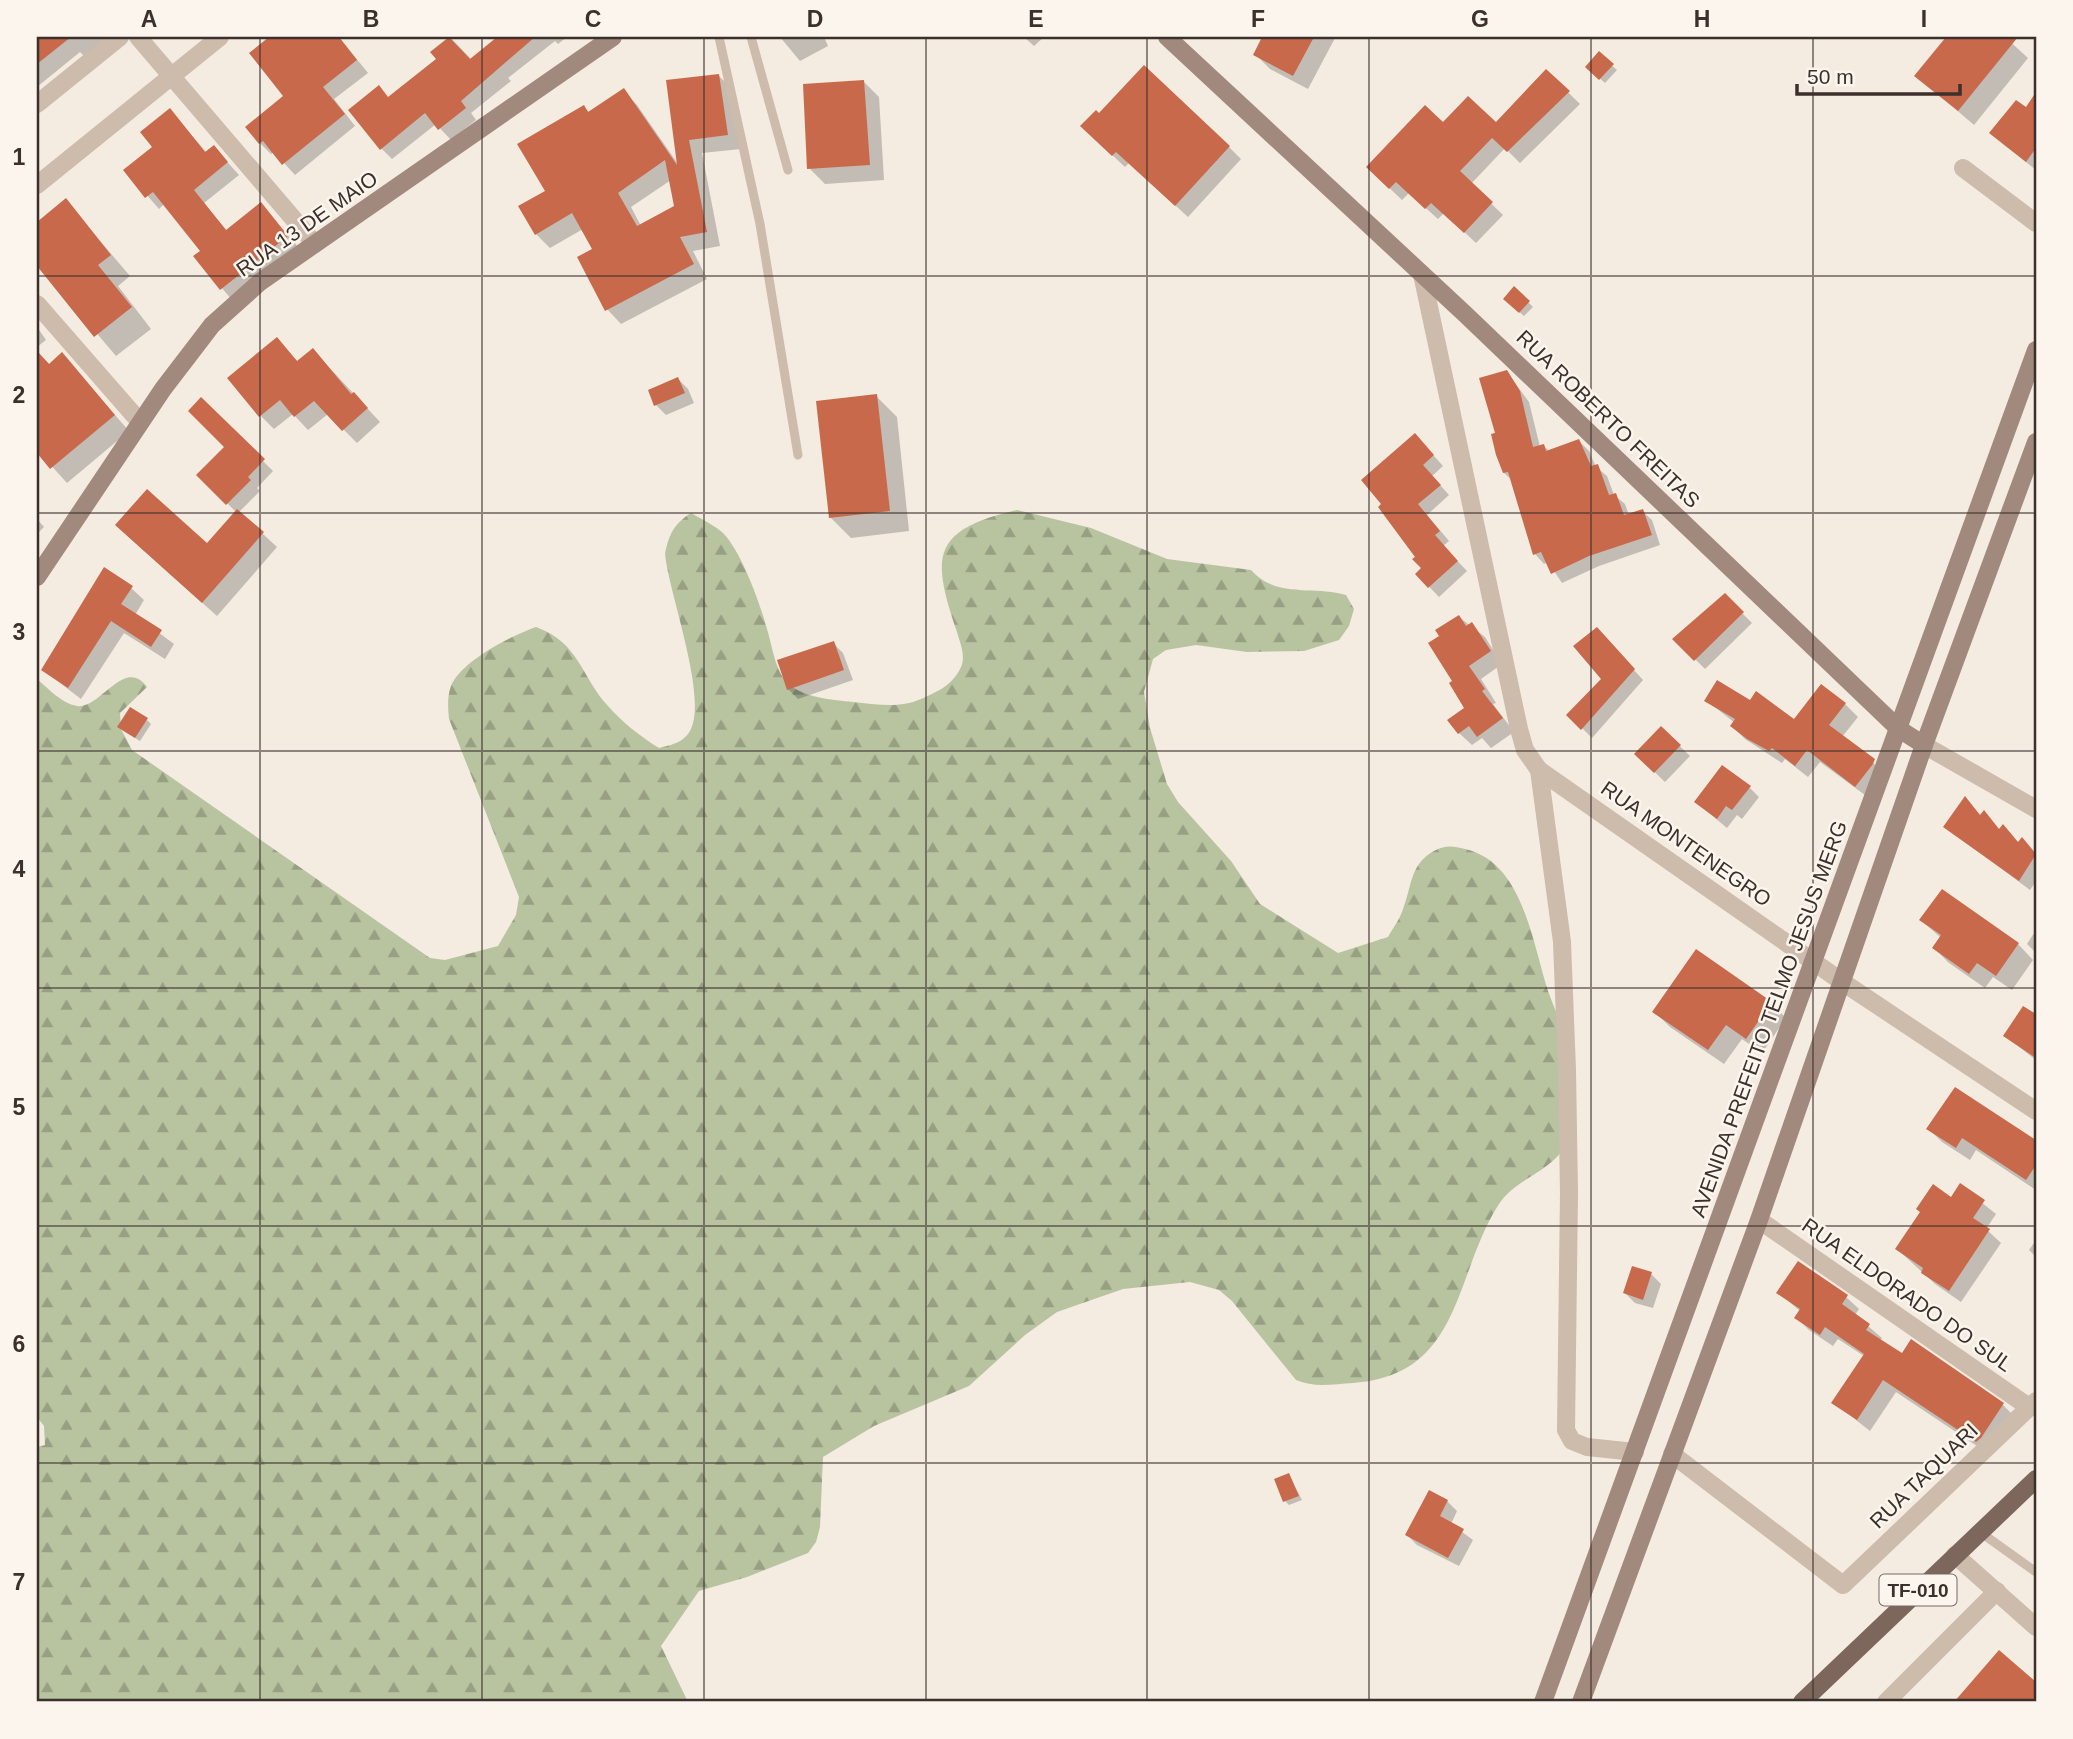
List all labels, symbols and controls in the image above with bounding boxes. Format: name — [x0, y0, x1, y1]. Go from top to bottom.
text: A — [141, 6, 157, 32]
text: B — [363, 6, 379, 32]
text: C — [585, 6, 601, 32]
text: D — [807, 6, 823, 32]
text: E — [1028, 6, 1044, 32]
text: F — [1251, 6, 1265, 32]
text: G — [1471, 6, 1489, 32]
text: H — [1694, 6, 1710, 32]
text: I — [1921, 6, 1927, 32]
scale bar — [1797, 52, 1959, 96]
text: 50 m — [1807, 65, 1854, 88]
text: 1 — [13, 144, 26, 170]
street label: RUA 13 DE MAIO — [232, 166, 382, 281]
street label: RUA ROBERTO FREITAS — [1512, 325, 1704, 512]
text: 2 — [13, 382, 25, 408]
text: 3 — [13, 619, 25, 645]
street label: RUA MONTENEGRO — [1597, 776, 1776, 911]
street label: AVENIDA PREFEITO TELMO JESUS MERG — [1686, 818, 1851, 1220]
text: 4 — [13, 856, 26, 882]
text: 5 — [13, 1094, 26, 1120]
street label: RUA ELDORADO DO SUL — [1798, 1213, 2017, 1376]
text: 6 — [13, 1331, 25, 1357]
street label: RUA TAQUARI — [1865, 1419, 1982, 1533]
text: 7 — [13, 1569, 25, 1595]
road number: TF-010 — [1880, 1574, 1956, 1606]

